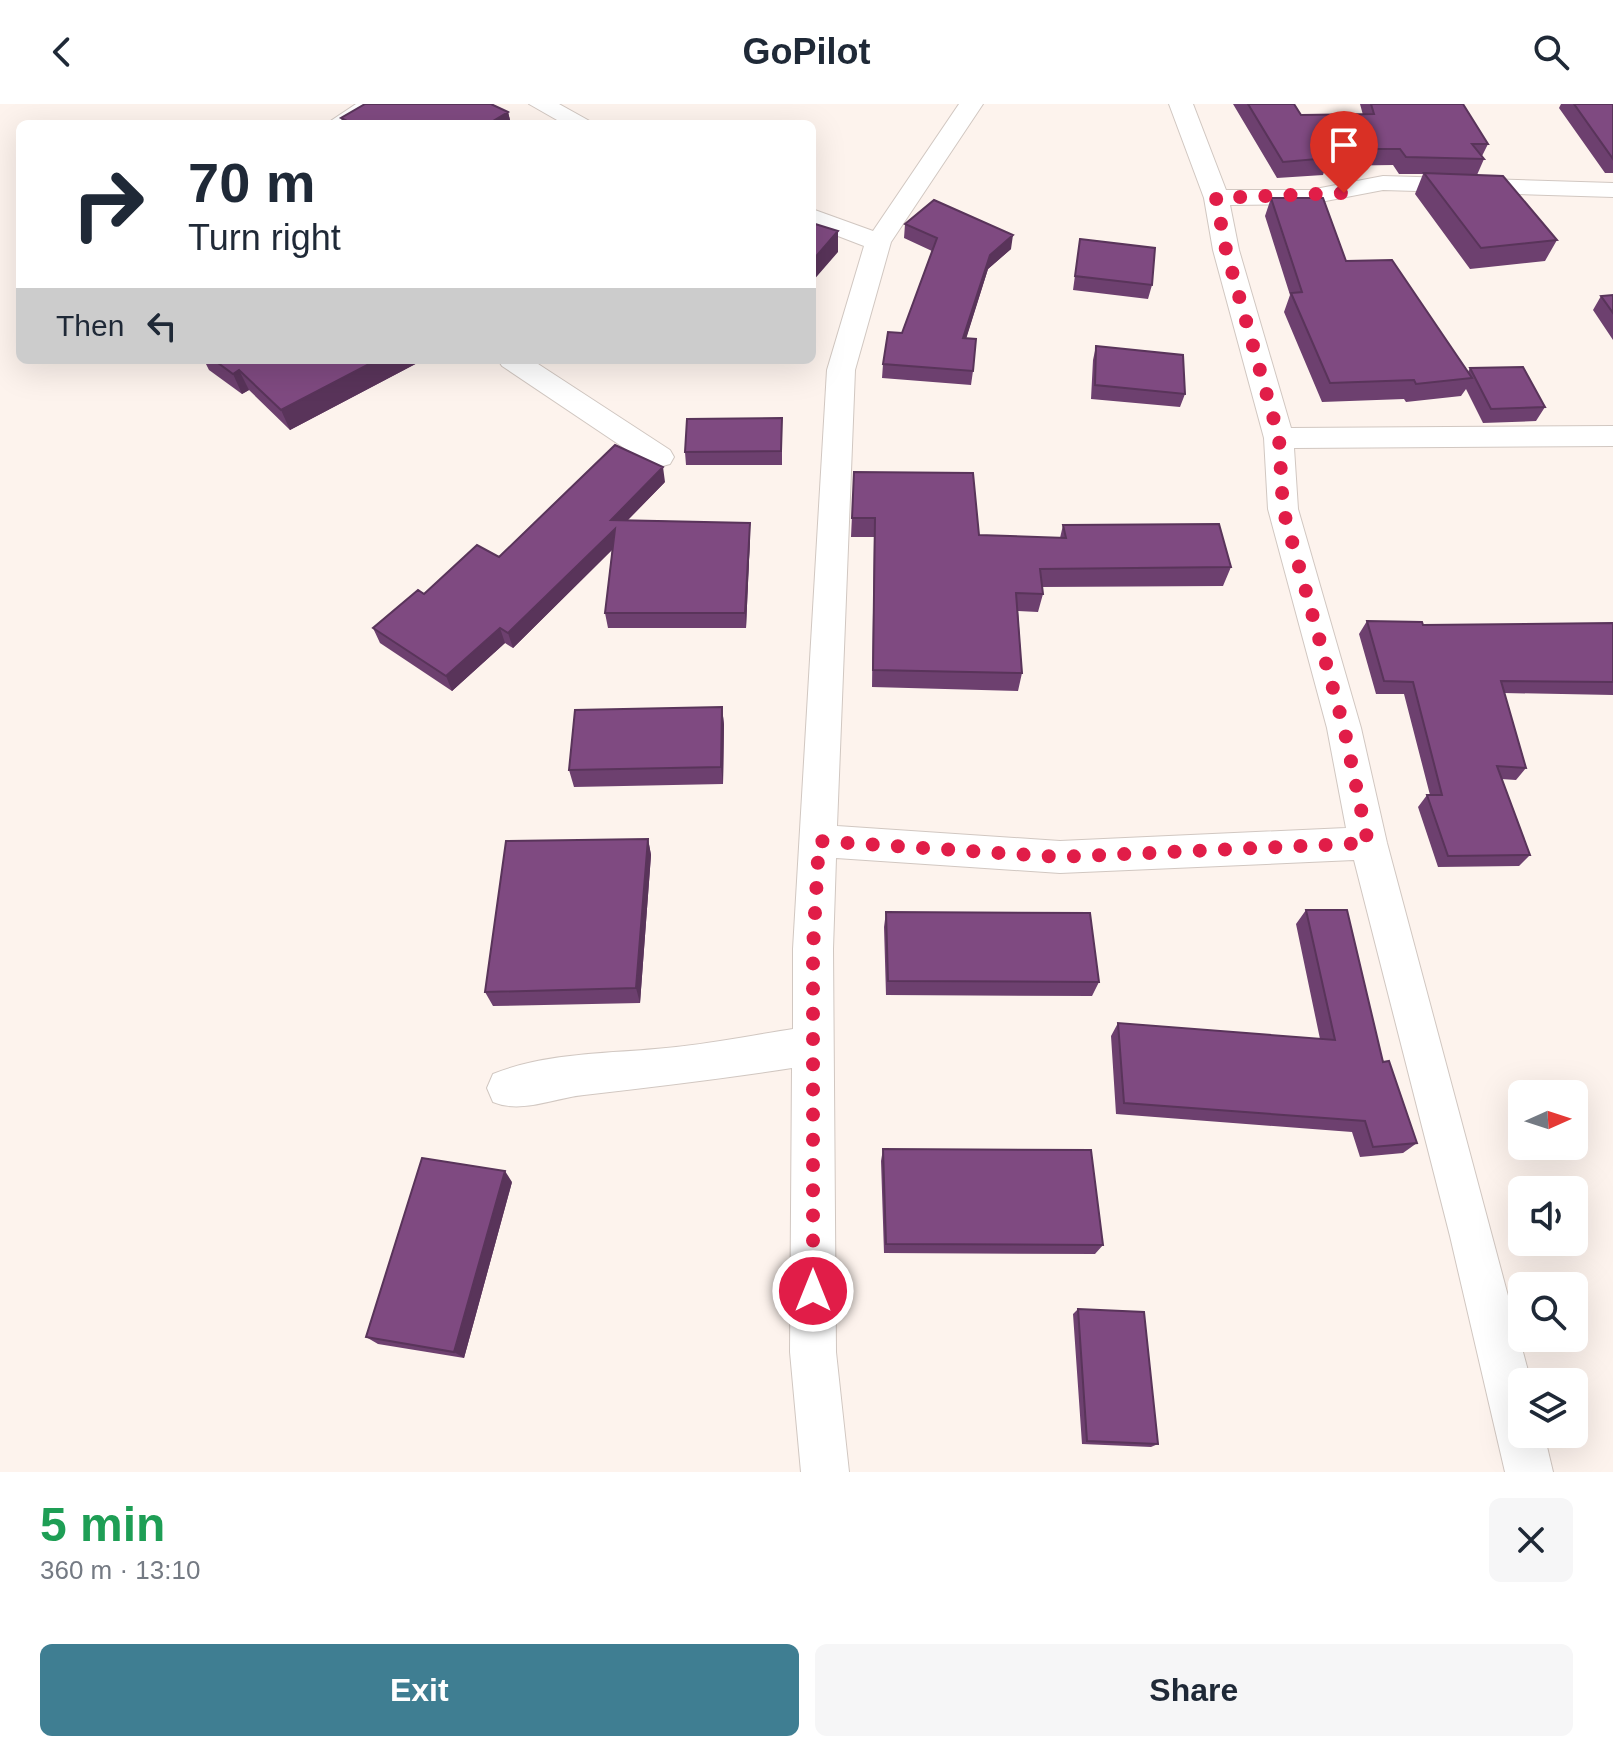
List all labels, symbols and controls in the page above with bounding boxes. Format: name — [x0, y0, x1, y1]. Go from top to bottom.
icon: back — [40, 30, 84, 74]
icon: search — [1529, 30, 1573, 74]
text: GoPilot — [743, 31, 871, 72]
pin — [1310, 111, 1378, 193]
icon: arrive — [1322, 123, 1366, 167]
text: 70 m — [188, 151, 316, 214]
icon: right — [56, 152, 160, 256]
text: Turn right — [188, 217, 341, 258]
icon: left — [140, 304, 184, 348]
text: Then — [56, 309, 124, 342]
north arrow — [1508, 1080, 1588, 1160]
map controls — [1508, 1080, 1588, 1448]
button: sound — [1508, 1176, 1588, 1256]
position arrow — [771, 1249, 855, 1333]
button: search — [1508, 1272, 1588, 1352]
button: layers — [1508, 1368, 1588, 1448]
text: 5 min — [40, 1498, 165, 1551]
button: close — [1489, 1498, 1573, 1582]
text: 360 m · 13:10 — [40, 1555, 200, 1585]
button: Exit — [40, 1644, 799, 1736]
button: Share — [815, 1644, 1573, 1736]

